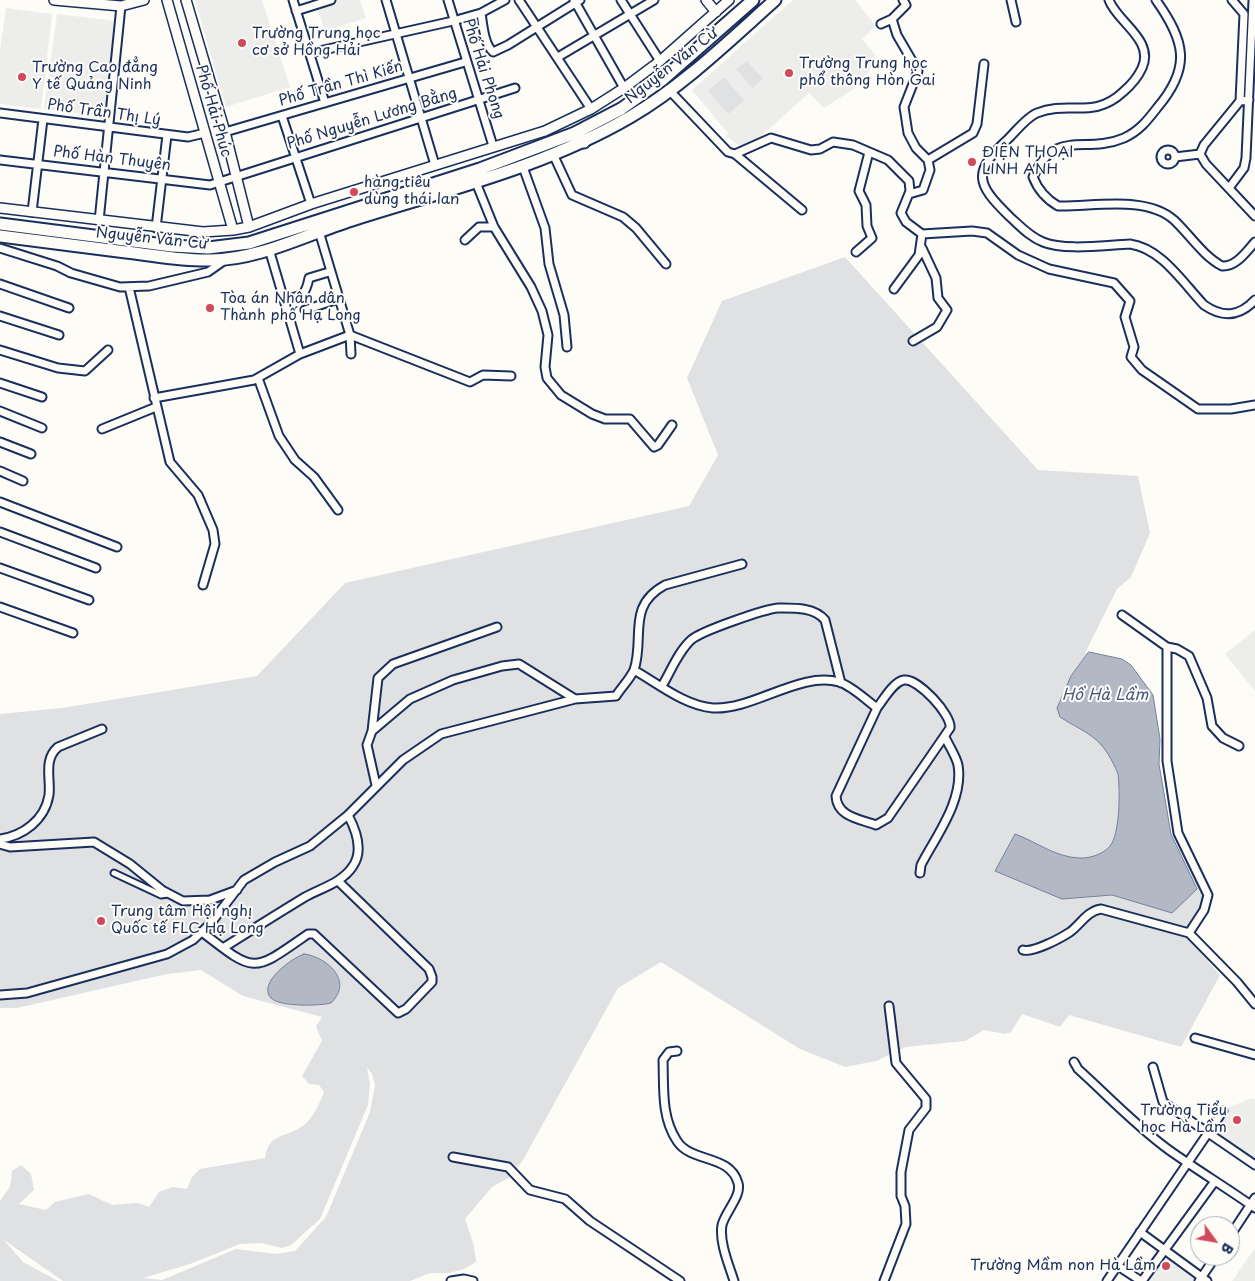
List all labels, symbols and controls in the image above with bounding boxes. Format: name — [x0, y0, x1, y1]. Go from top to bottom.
street label: Phố Hải Phong — [458, 16, 508, 122]
street label: Nguyễn Văn Cừ — [622, 24, 722, 108]
place label: Trường Trung học cơ sở Hồng Hải — [252, 25, 381, 60]
marker: Trường Trung học cơ sở Hồng Hải — [236, 37, 248, 49]
place label: Trường Trung học phổ thông Hòn Gai — [799, 55, 935, 90]
street label: Phố Trần Thì Kiến — [277, 58, 405, 110]
place label: Trường Cao đẳng Y tế Quảng Ninh — [32, 59, 158, 94]
street label: Phố Hải Phúc — [191, 63, 235, 159]
marker: Trường Trung học phổ thông Hòn Gai — [783, 67, 795, 79]
marker: Trường Cao đẳng Y tế Quảng Ninh — [16, 71, 28, 83]
street label: Phố Nguyễn Lương Bằng — [285, 85, 459, 153]
street label: Phố Trần Thị Lý — [46, 96, 162, 130]
street label: Phố Hàn Thuyên — [52, 143, 172, 175]
place label: ĐIỆN THOẠI LINH ANH — [982, 144, 1073, 179]
marker: ĐIỆN THOẠI LINH ANH — [966, 156, 978, 168]
place label: hàng tiêu dùng thái lan — [364, 174, 460, 209]
marker: hàng tiêu dùng thái lan — [348, 186, 360, 198]
street label: Nguyễn Văn Cừ — [95, 224, 209, 254]
place label: Tòa án Nhân dân Thành phố Hạ Long — [220, 290, 361, 325]
marker: Tòa án Nhân dân Thành phố Hạ Long — [204, 302, 216, 314]
water label: Hồ Hà Lầm — [1062, 686, 1148, 706]
place label: Trung tâm Hội nghị Quốc tế FLC Hạ Long — [111, 903, 264, 938]
marker: Trung tâm Hội nghị Quốc tế FLC Hạ Long — [95, 915, 107, 927]
place label: Trường Tiểu học Hà Lầm — [1140, 1102, 1227, 1137]
marker: Trường Tiểu học Hà Lầm — [1231, 1114, 1243, 1126]
north arrow — [1190, 1216, 1240, 1266]
text: B — [1216, 1239, 1239, 1258]
place label: Trường Mầm non Hà Lầm — [970, 1257, 1156, 1275]
marker: Trường Mầm non Hà Lầm — [1160, 1260, 1172, 1272]

